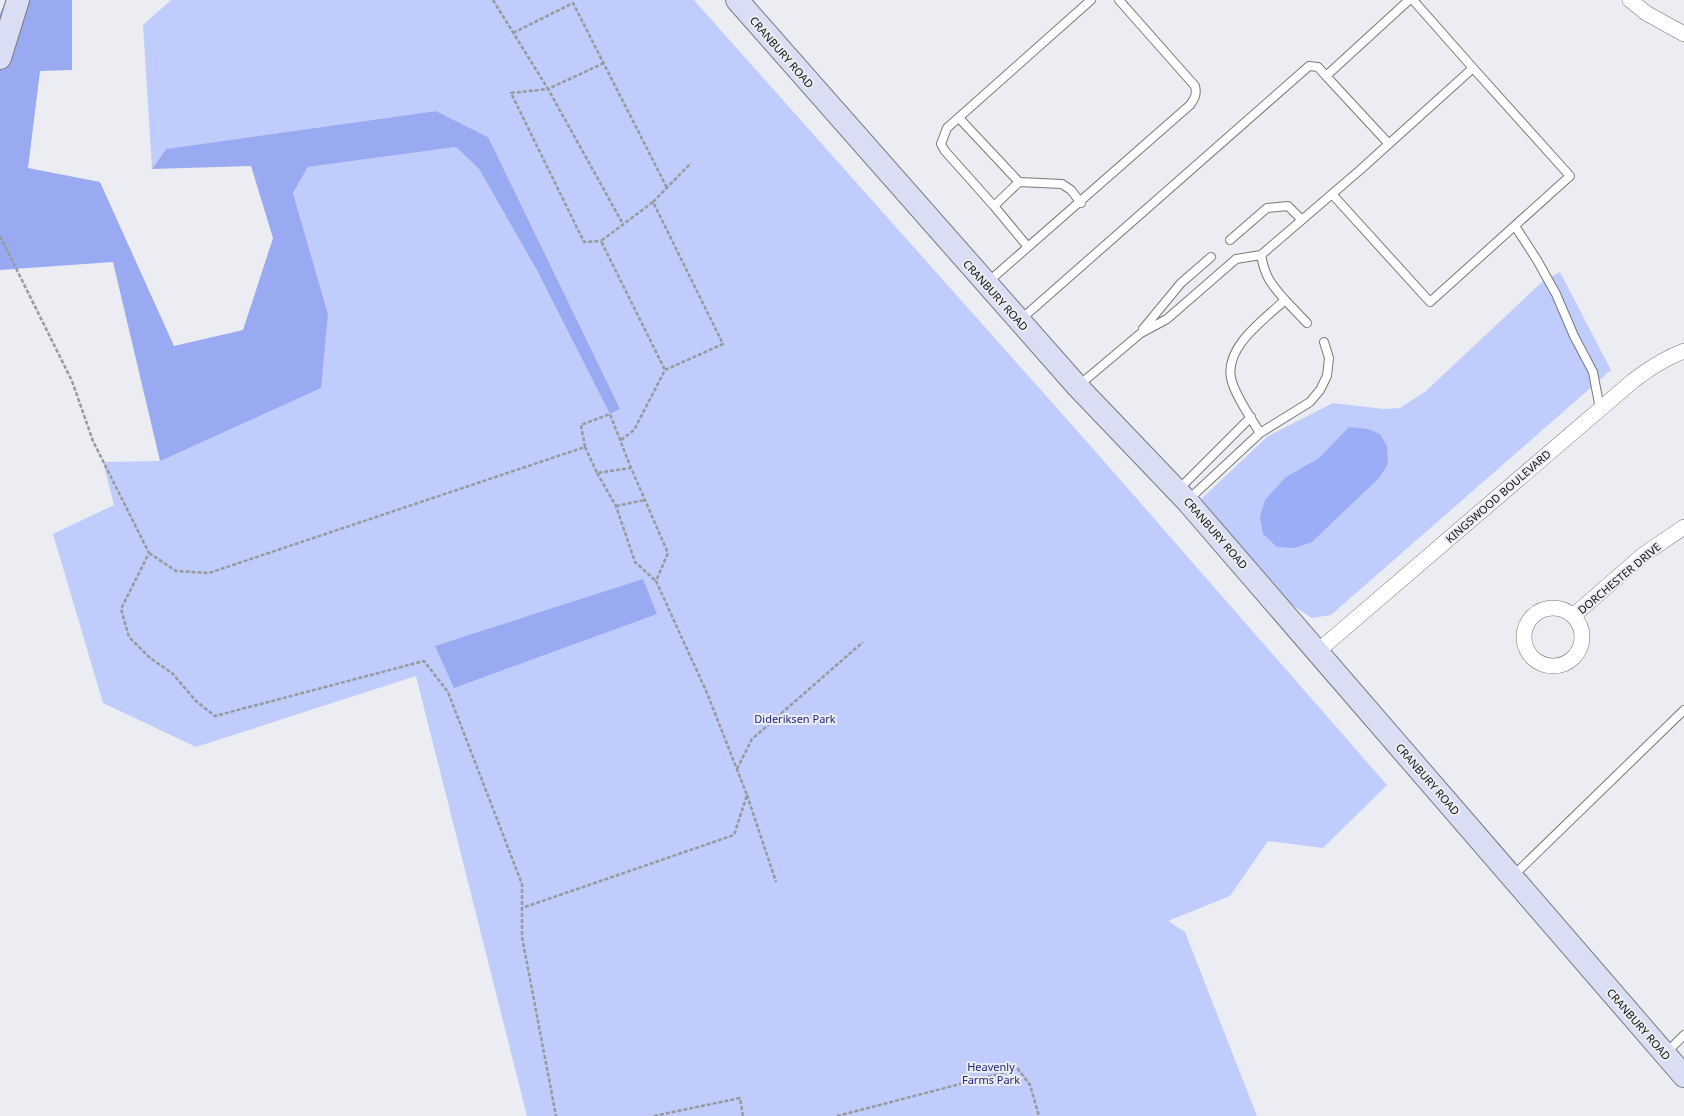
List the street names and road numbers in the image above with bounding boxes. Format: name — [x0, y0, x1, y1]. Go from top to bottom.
street label: CRANBURY ROAD — [747, 13, 817, 91]
street label: CRANBURY ROAD — [960, 256, 1032, 334]
street label: KINGSWOOD BOULEVARD — [1442, 446, 1554, 546]
street label: CRANBURY ROAD — [1181, 494, 1251, 572]
street label: DORCHESTER DRIVE — [1574, 539, 1664, 617]
street label: CRANBURY ROAD — [1393, 740, 1463, 818]
street label: CRANBURY ROAD — [1604, 985, 1674, 1063]

